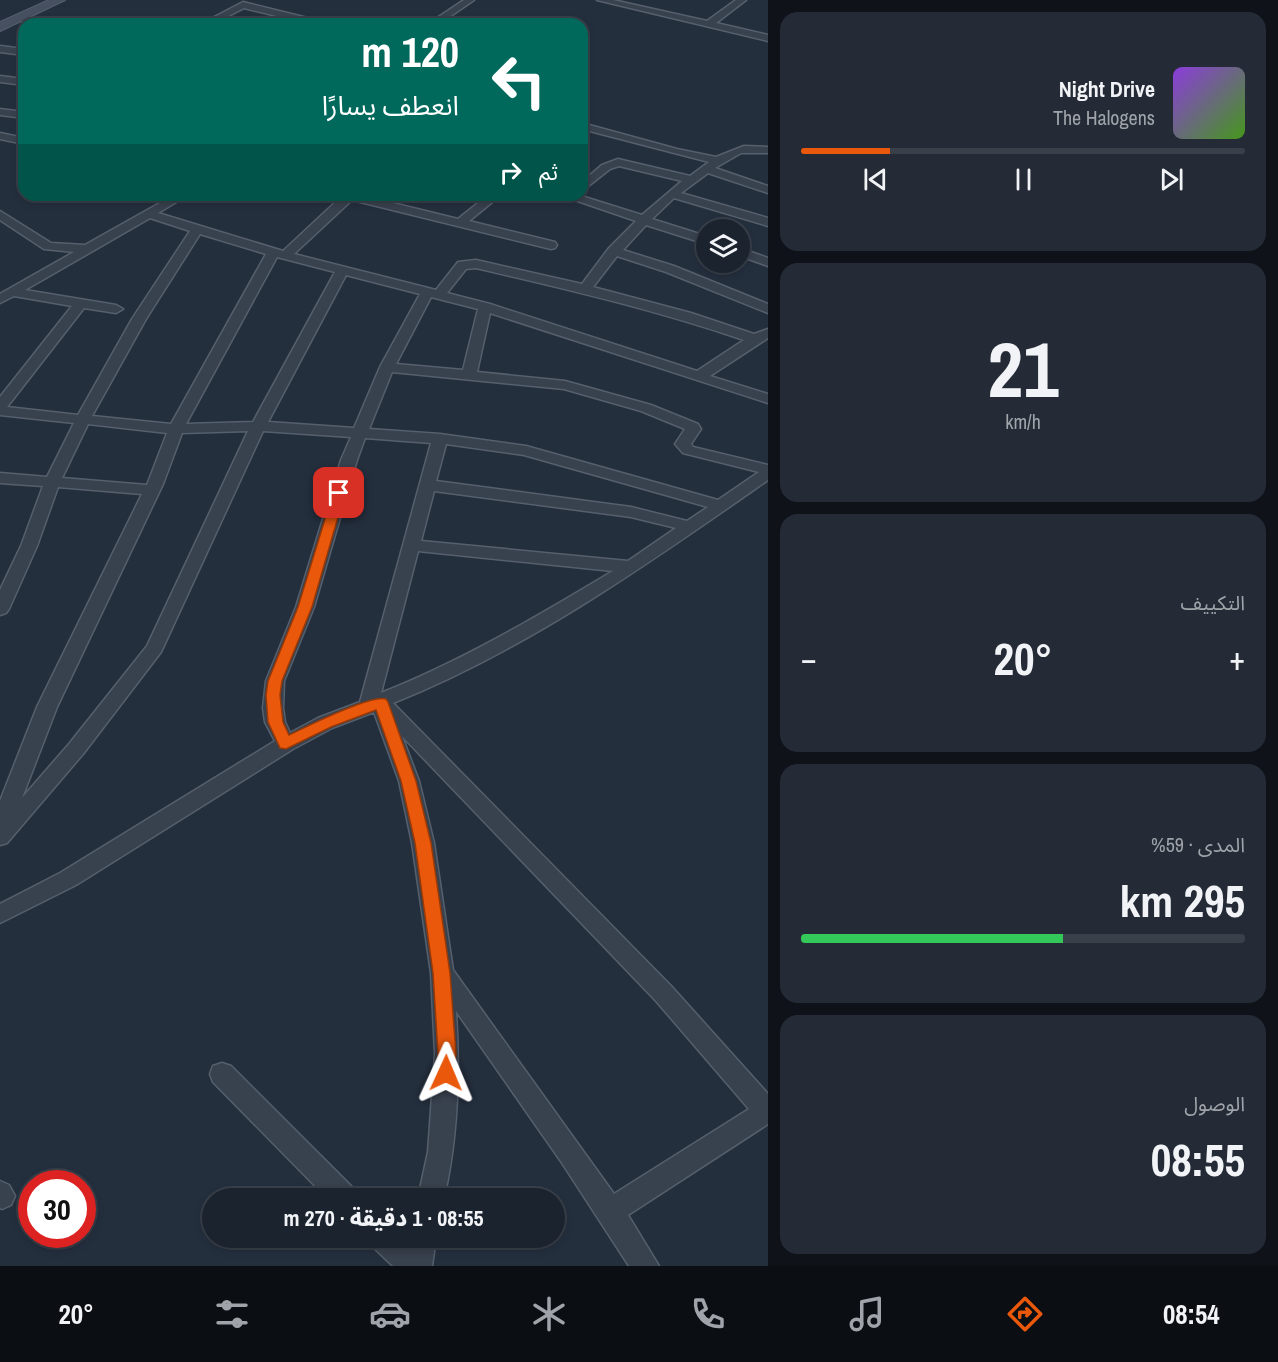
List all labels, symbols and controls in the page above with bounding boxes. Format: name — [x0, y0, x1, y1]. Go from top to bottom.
text: 120 m — [361, 24, 459, 80]
icon: left — [480, 42, 558, 120]
text: Night Drive — [1059, 74, 1155, 104]
text: انعطف يسارًا — [322, 87, 459, 123]
text: The Halogens — [1053, 104, 1155, 131]
icon: right — [494, 156, 527, 189]
text: ثم — [539, 157, 558, 187]
icon: previous — [859, 163, 892, 196]
icon: pause — [1007, 163, 1040, 196]
icon: next — [1155, 163, 1188, 196]
map controls — [696, 219, 750, 273]
button: layers — [696, 219, 750, 273]
text: 21 — [987, 316, 1059, 421]
text: km/h — [1005, 408, 1041, 435]
pin — [313, 467, 364, 518]
icon: arrive — [322, 476, 355, 509]
text: التكييف — [1181, 589, 1245, 616]
text: 20° — [993, 628, 1053, 689]
text: − — [801, 636, 817, 680]
text: + — [1229, 636, 1245, 680]
text: المدى · 59% — [1151, 831, 1245, 858]
text: 295 km — [1120, 870, 1245, 931]
position arrow — [414, 1041, 478, 1105]
text: الوصول — [1184, 1090, 1245, 1117]
text: 08:55 — [1151, 1129, 1245, 1190]
speed limit sign: 30 — [18, 1170, 96, 1248]
text: 08:55 · 1 دقيقة · 270 m — [284, 1203, 483, 1233]
icon: filters — [211, 1293, 253, 1335]
icon: car — [369, 1293, 411, 1335]
icon: climate — [528, 1293, 570, 1335]
icon: phone — [687, 1293, 729, 1335]
icon: music — [846, 1293, 888, 1335]
icon: directions — [1004, 1293, 1046, 1335]
text: 20° — [58, 1296, 94, 1332]
text: 08:54 — [1163, 1296, 1220, 1332]

